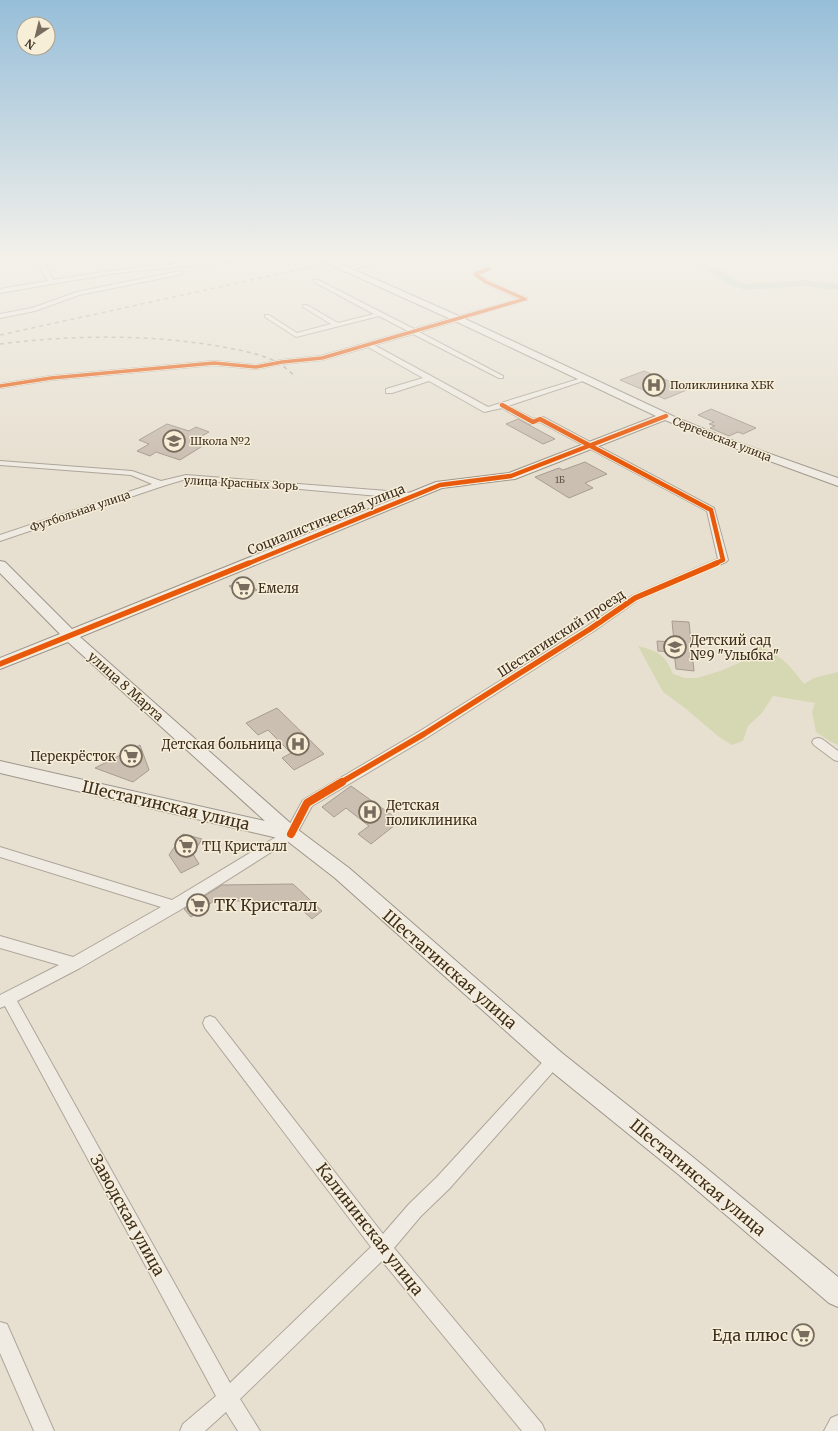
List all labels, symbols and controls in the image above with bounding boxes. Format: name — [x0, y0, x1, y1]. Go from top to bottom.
north arrow — [16, 16, 56, 56]
text: N — [22, 36, 38, 52]
hospital icon: Поликлиника ХБК — [641, 372, 667, 398]
place label: Поликлиника ХБК — [670, 378, 774, 392]
street label: Сергеевская улица — [671, 414, 773, 464]
school or university icon: Школа №2 — [161, 428, 187, 454]
place label: Школа №2 — [190, 434, 251, 448]
street label: улица Красных Зорь — [184, 473, 298, 493]
house number: 1Б — [555, 474, 565, 485]
street label: Социалистическая улица — [245, 480, 407, 559]
street label: Футбольная улица — [28, 487, 132, 535]
supermarket icon: Емеля — [230, 575, 256, 601]
place label: Емеля — [258, 580, 299, 597]
street label: Шестагинский проезд — [494, 586, 628, 681]
place label: Детский сад №9 "Улыбка" — [690, 632, 779, 664]
school or university icon: Детский сад №9 "Улыбка" — [662, 634, 688, 660]
street label: улица 8 Марта — [84, 648, 167, 725]
hospital icon: Детская больница — [285, 731, 311, 757]
place label: Детская больница — [162, 736, 282, 753]
supermarket icon: Перекрёсток — [118, 743, 144, 769]
place label: Перекрёсток — [30, 748, 117, 765]
street label: Шестагинская улица — [80, 776, 252, 834]
place label: Детская поликлиника — [386, 797, 477, 829]
hospital icon: Детская поликлиника — [357, 799, 383, 825]
supermarket icon: ТЦ Кристалл — [173, 833, 199, 859]
place label: ТЦ Кристалл — [202, 838, 287, 855]
supermarket icon: ТК Кристалл — [185, 892, 211, 918]
place label: ТК Кристалл — [214, 895, 318, 915]
street label: Шестагинская улица — [379, 905, 522, 1033]
street label: Шестагинская улица — [626, 1114, 770, 1240]
street label: Заводская улица — [86, 1151, 170, 1280]
street label: Калининская улица — [312, 1159, 428, 1300]
supermarket icon: Еда плюс — [790, 1322, 816, 1348]
place label: Еда плюс — [712, 1325, 788, 1345]

